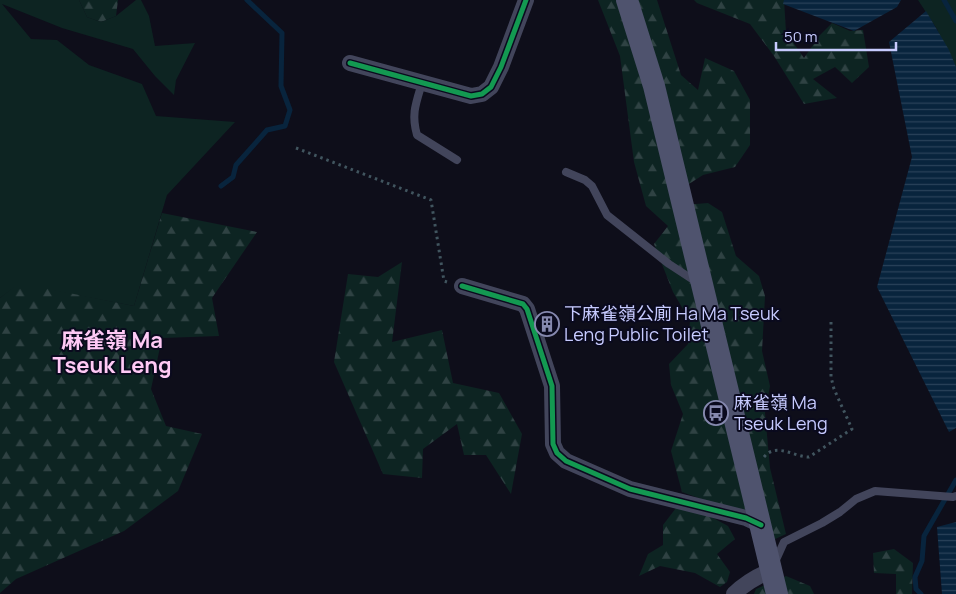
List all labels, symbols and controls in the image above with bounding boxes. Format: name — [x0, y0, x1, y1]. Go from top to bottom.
scale bar — [776, 20, 896, 52]
text: 50 m — [784, 26, 818, 47]
place label: 下麻雀嶺公廁 Ha Ma Tseuk Leng Public Toilet — [564, 301, 781, 346]
building icon: 下麻雀嶺公廁 Ha Ma Tseuk Leng Public Toilet — [534, 311, 560, 337]
district label: 麻雀嶺 Ma Tseuk Leng — [52, 325, 172, 380]
place label: 麻雀嶺 Ma Tseuk Leng — [734, 390, 828, 435]
bus stop icon: 麻雀嶺 Ma Tseuk Leng — [703, 400, 729, 426]

